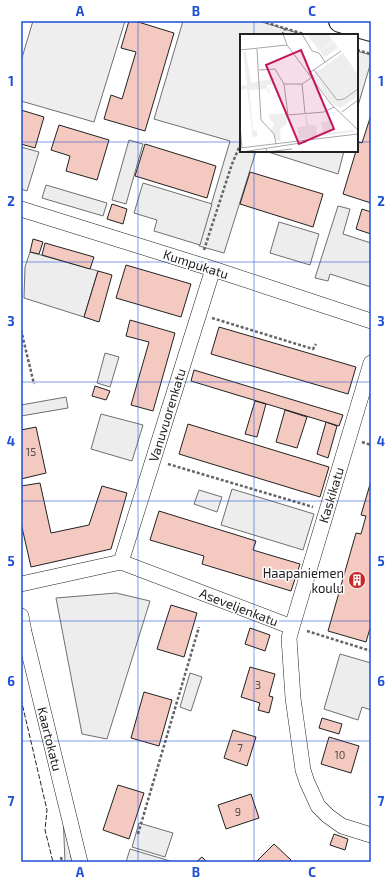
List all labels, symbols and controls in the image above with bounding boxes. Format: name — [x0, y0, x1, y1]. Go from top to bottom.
text: A — [76, 3, 85, 19]
text: B — [192, 3, 200, 19]
text: C — [308, 3, 316, 19]
inset map — [240, 34, 358, 152]
text: 1 — [8, 73, 14, 89]
text: 1 — [378, 73, 384, 89]
text: 2 — [7, 193, 15, 209]
text: 2 — [377, 193, 385, 209]
street label: Kumpukatu — [161, 246, 231, 282]
text: 3 — [7, 313, 15, 329]
text: 3 — [377, 313, 385, 329]
street label: Vanuvuorenkatu — [145, 366, 189, 464]
text: 4 — [7, 433, 15, 449]
text: 4 — [377, 433, 385, 449]
house number: 15 — [26, 445, 36, 458]
street label: Kaskikatu — [315, 465, 347, 525]
text: 5 — [7, 553, 15, 569]
text: 5 — [377, 553, 385, 569]
place label: Haapaniemen koulu — [263, 565, 344, 596]
building icon: Haapaniemen koulu — [347, 570, 367, 590]
street label: Aseveljenkatu — [197, 585, 281, 629]
text: 6 — [7, 673, 15, 689]
text: 6 — [377, 673, 385, 689]
house number: 3 — [255, 678, 261, 691]
street label: Kaartokatu — [34, 705, 66, 773]
house number: 7 — [237, 741, 243, 754]
house number: 10 — [334, 748, 346, 761]
text: 7 — [8, 793, 15, 809]
text: 7 — [378, 793, 385, 809]
house number: 9 — [235, 805, 241, 818]
text: A — [76, 864, 85, 880]
text: B — [192, 864, 200, 880]
text: C — [308, 864, 316, 880]

